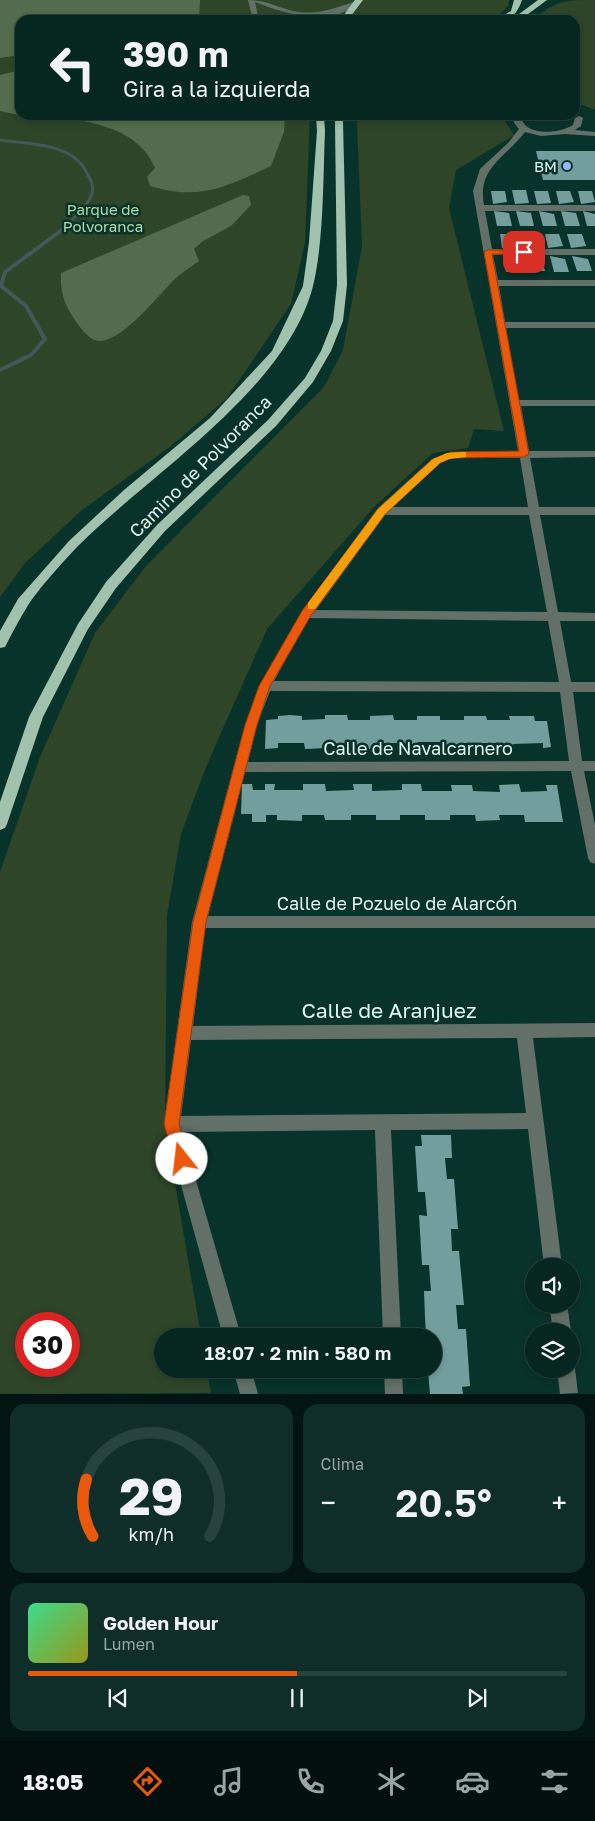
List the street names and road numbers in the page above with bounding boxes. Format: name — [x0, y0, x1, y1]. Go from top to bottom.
street label: Camino de Polvoranca — [124, 390, 276, 542]
street label: Calle de Navalcarnero — [323, 737, 513, 759]
street label: Calle de Pozuelo de Alarcón — [277, 892, 517, 914]
street label: Calle de Aranjuez — [301, 997, 477, 1023]

